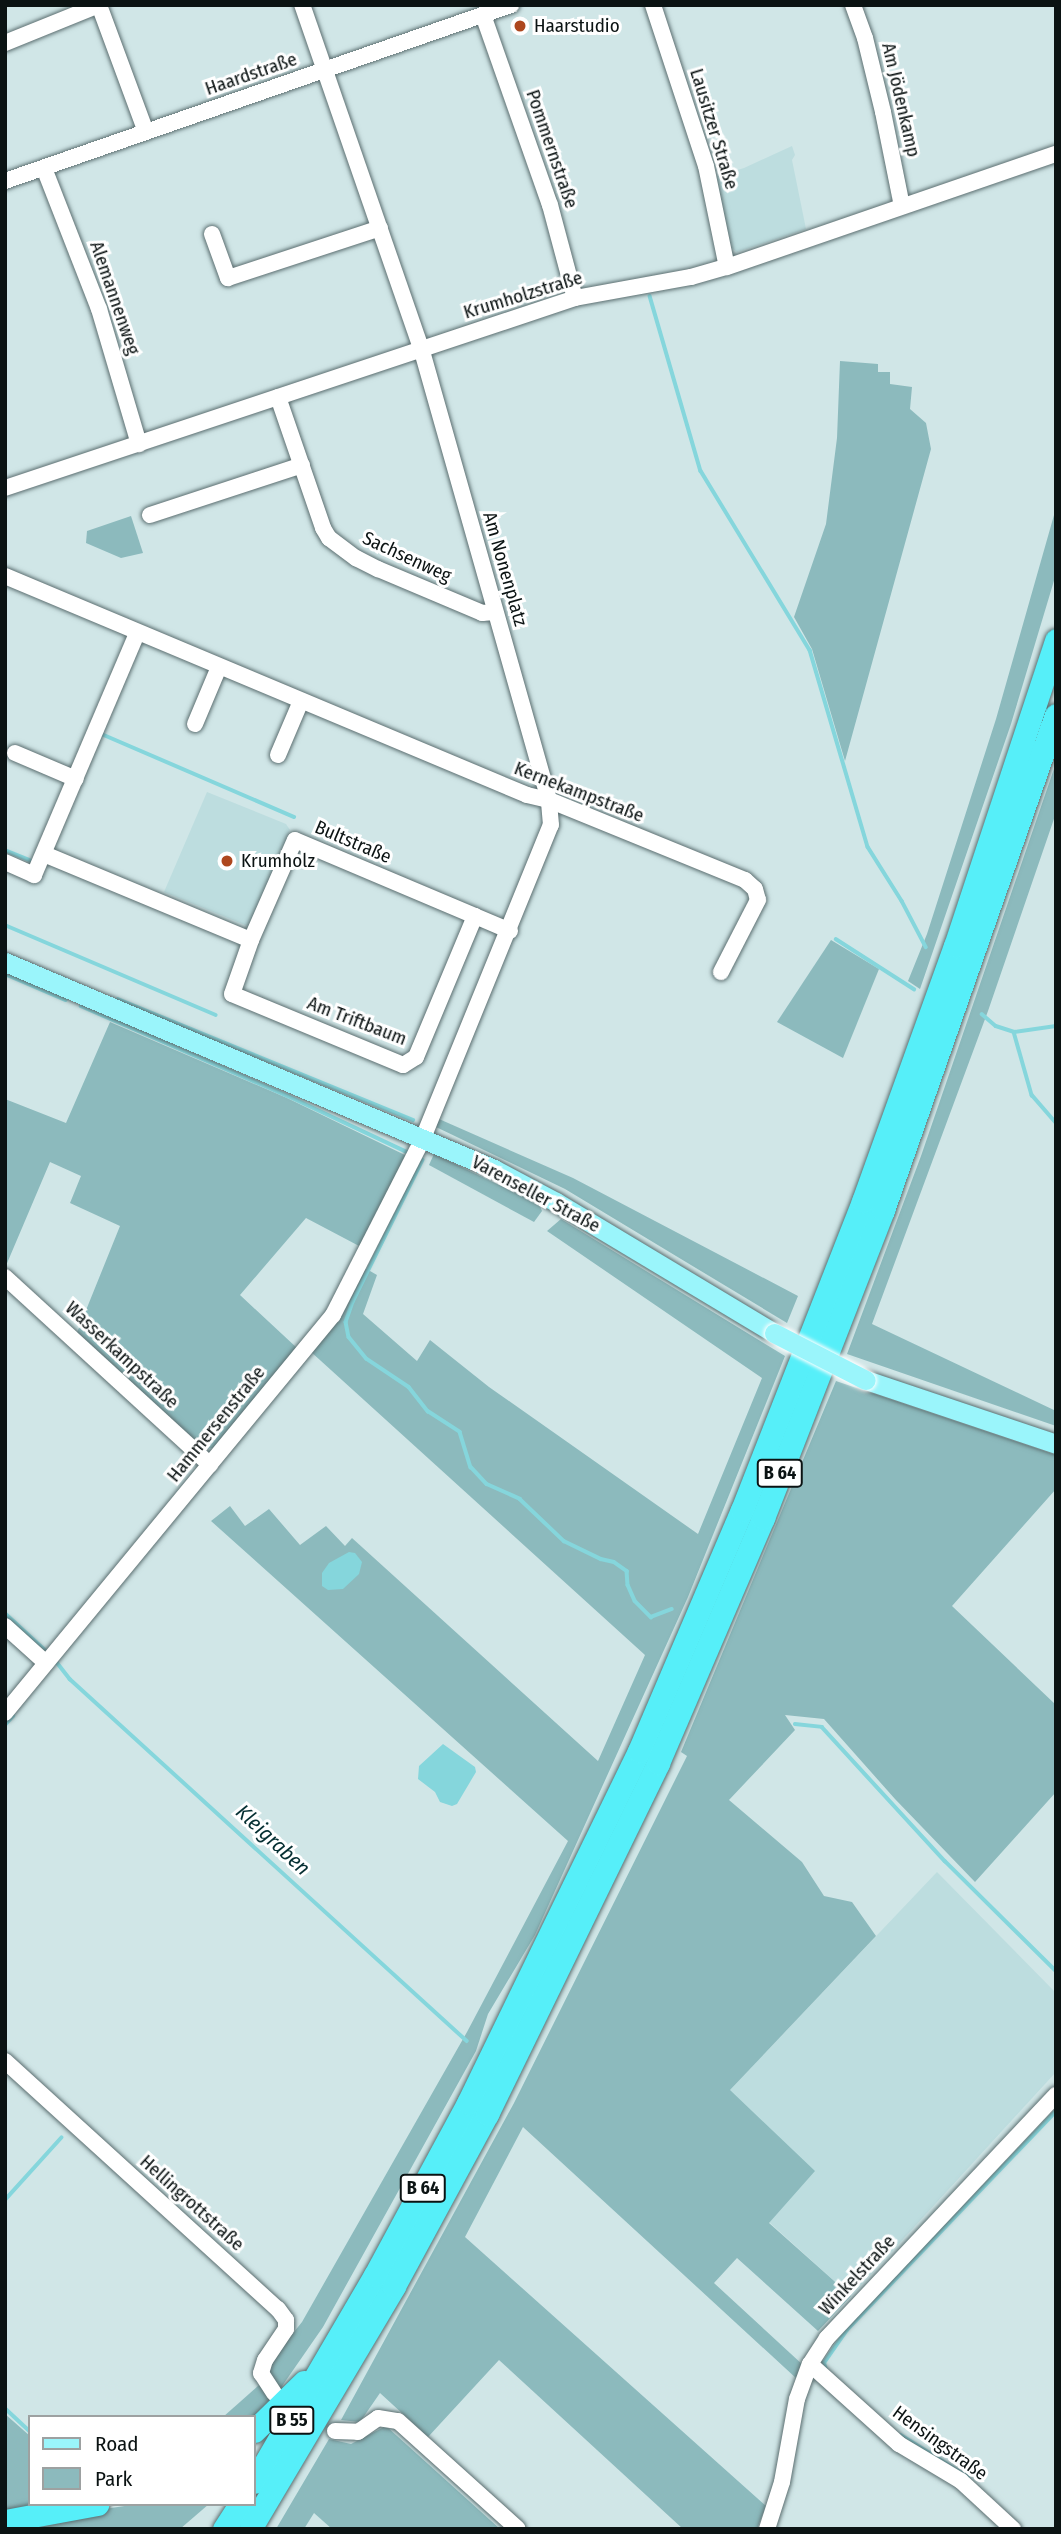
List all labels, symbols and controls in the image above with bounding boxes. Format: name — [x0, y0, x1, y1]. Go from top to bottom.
place label: Haarstudio — [534, 15, 620, 37]
marker: Haarstudio — [512, 18, 528, 34]
street label: Am Jödenkamp — [877, 41, 925, 159]
street label: Haardstraße — [202, 48, 300, 100]
street label: Lausitzer Straße — [685, 66, 743, 192]
street label: Pommernstraße — [521, 87, 583, 211]
street label: Alemannenweg — [85, 238, 145, 358]
street label: Krumholzstraße — [461, 266, 585, 324]
street label: Am Nonenplatz — [478, 509, 532, 629]
street label: Sachsenweg — [359, 527, 455, 587]
street label: Kernekampstraße — [511, 757, 647, 827]
street label: Bultstraße — [311, 816, 395, 868]
place label: Krumholz — [241, 850, 315, 872]
marker: Krumholz — [219, 853, 235, 869]
street label: Am Triftbaum — [304, 992, 410, 1050]
street label: Varenseller Straße — [468, 1151, 604, 1237]
street label: Wasserkampstraße — [61, 1297, 183, 1413]
street label: Hammersenstraße — [162, 1361, 270, 1487]
road number: B 64 — [756, 1458, 804, 1488]
water label: Kleigraben — [231, 1799, 315, 1881]
street label: Hellingrottstraße — [135, 2150, 249, 2256]
road number: B 64 — [398, 2174, 448, 2202]
street label: Winkelstraße — [814, 2230, 900, 2320]
street label: Hensingstraße — [888, 2401, 992, 2485]
road number: B 55 — [269, 2406, 315, 2434]
legend — [28, 2415, 256, 2506]
text: Road — [95, 2431, 139, 2457]
text: Park — [95, 2466, 132, 2492]

